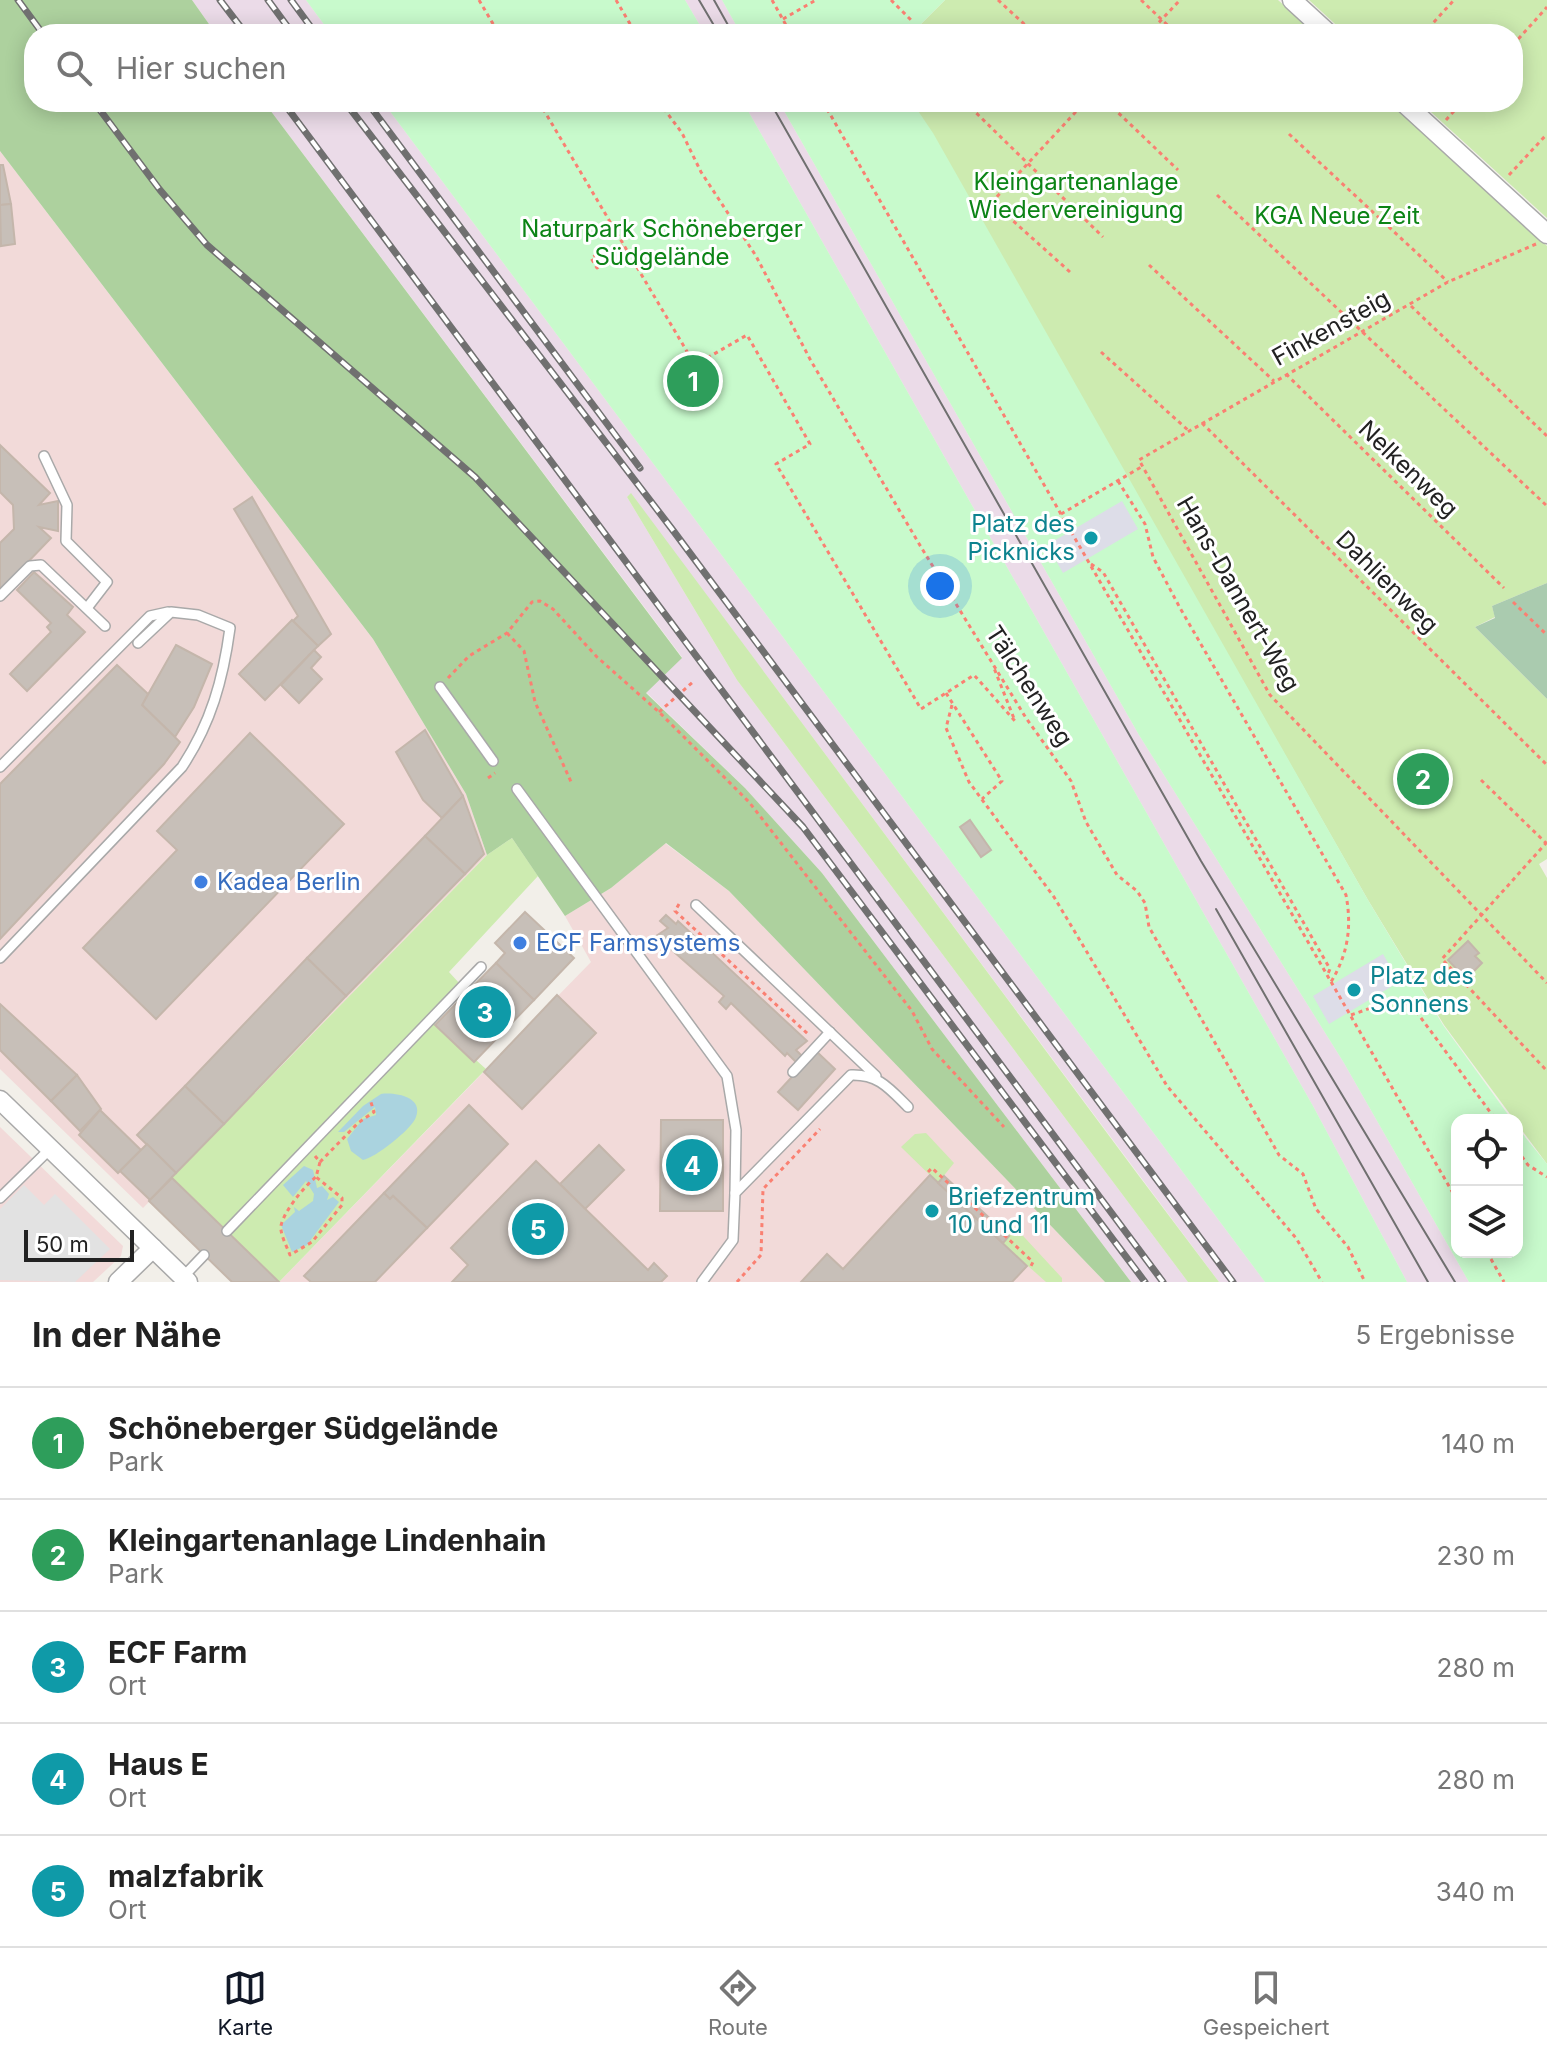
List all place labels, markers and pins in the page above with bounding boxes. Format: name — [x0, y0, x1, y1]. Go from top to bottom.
pin: 1 — [667, 351, 719, 411]
place label: Platz des Picknicks — [967, 509, 1075, 566]
marker: Platz des Picknicks — [1082, 529, 1100, 547]
pin: 2 — [1397, 749, 1449, 809]
place label: Kadea Berlin — [217, 867, 361, 896]
marker: Kadea Berlin — [192, 873, 210, 891]
place label: ECF Farmsystems — [536, 928, 741, 957]
marker: ECF Farmsystems — [511, 934, 529, 952]
place label: Platz des Sonnens — [1370, 961, 1474, 1018]
marker: Platz des Sonnens — [1345, 981, 1363, 999]
pin: 3 — [459, 982, 511, 1042]
pin: 4 — [666, 1135, 718, 1195]
place label: Briefzentrum 10 und 11 — [948, 1182, 1095, 1239]
pin: 5 — [512, 1199, 564, 1259]
marker: Briefzentrum 10 und 11 — [923, 1202, 941, 1220]

